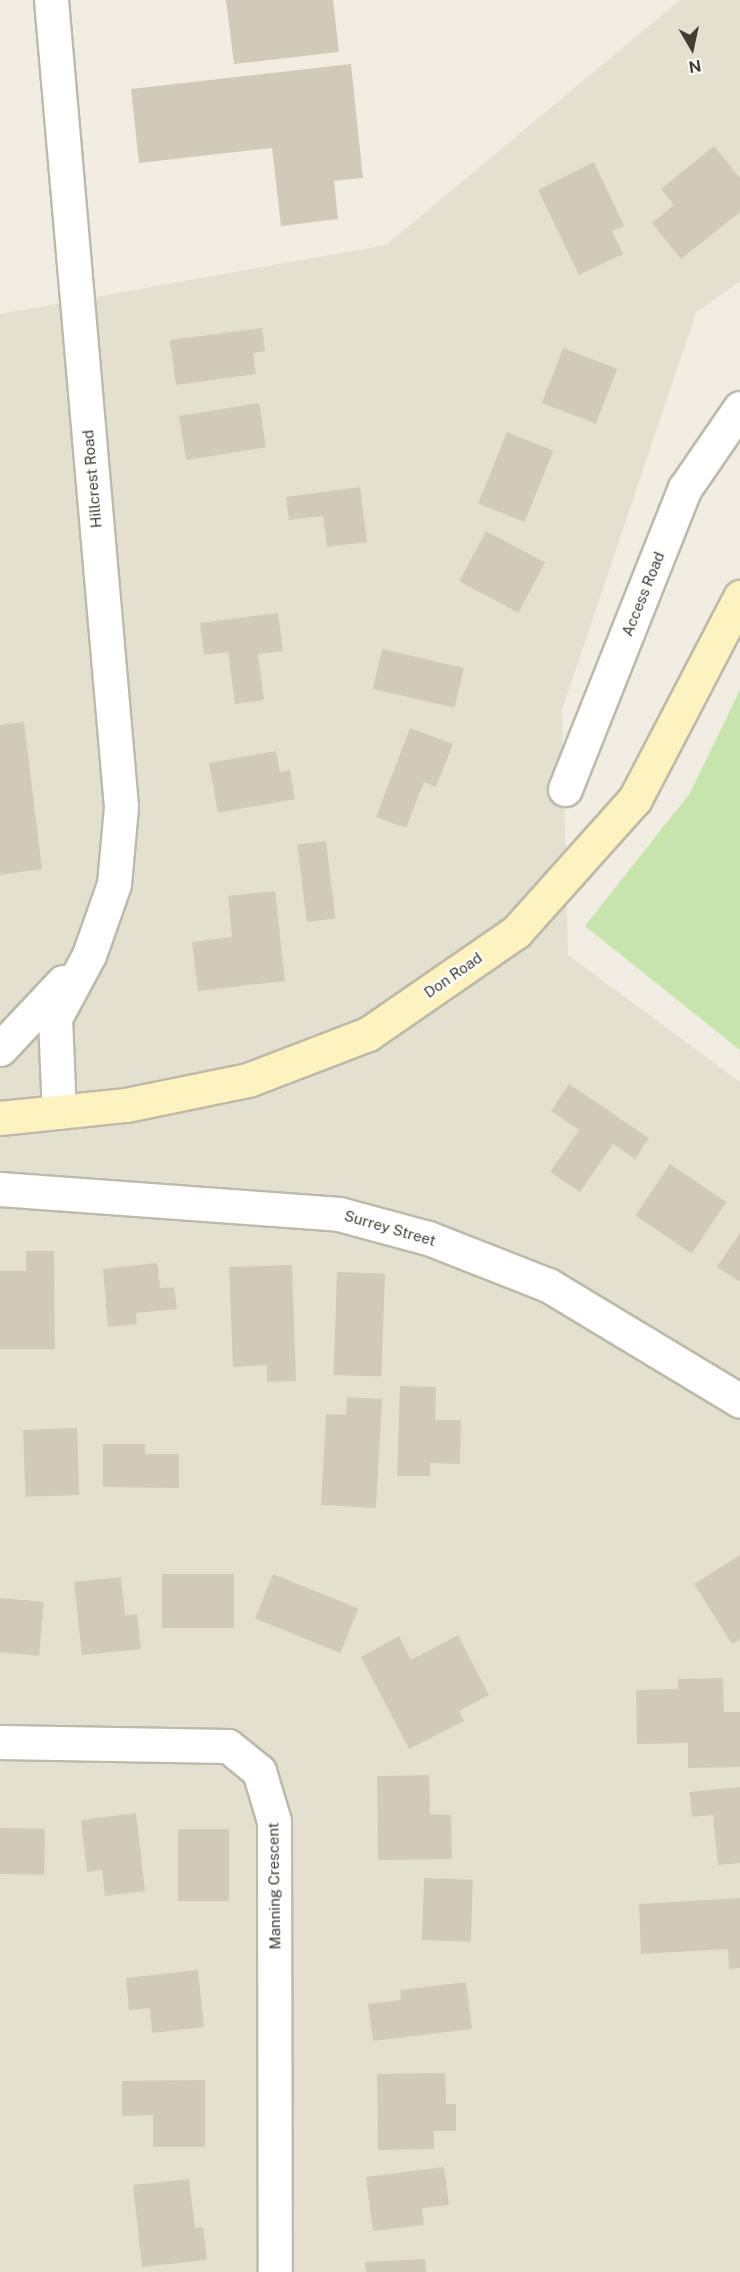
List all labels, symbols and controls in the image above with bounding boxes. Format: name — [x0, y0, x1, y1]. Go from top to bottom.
north arrow — [662, 18, 722, 78]
text: N — [687, 56, 703, 77]
street label: Hillcrest Road — [79, 429, 105, 529]
street label: Access Road — [618, 549, 668, 639]
street label: Don Road — [421, 948, 485, 1002]
street label: Surrey Street — [342, 1206, 438, 1250]
street label: Manning Crescent — [264, 1822, 284, 1950]

